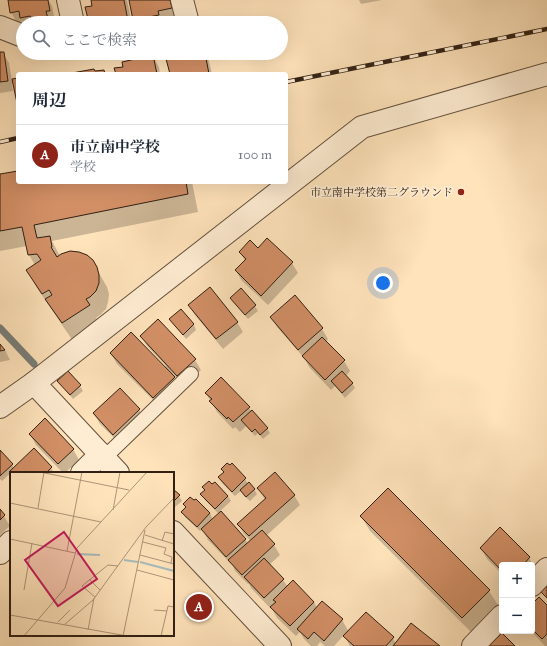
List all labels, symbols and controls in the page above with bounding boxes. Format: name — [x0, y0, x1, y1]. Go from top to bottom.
search box — [16, 16, 288, 60]
icon: search — [30, 27, 52, 49]
text: ここで検索 — [62, 31, 137, 49]
text: 周辺 — [32, 90, 66, 111]
text: 市立南中学校 — [70, 138, 160, 156]
text: A — [41, 147, 49, 163]
text: 100 m — [238, 147, 272, 163]
text: 学校 — [70, 159, 96, 175]
place label: 市立南中学校第二グラウンド — [310, 186, 453, 199]
marker: 市立南中学校第二グラウンド — [456, 187, 466, 197]
your location — [373, 273, 393, 293]
inset map — [10, 472, 174, 636]
map controls — [499, 562, 535, 634]
button: + — [499, 562, 535, 598]
pin: A — [186, 592, 212, 622]
button: − — [499, 598, 535, 634]

